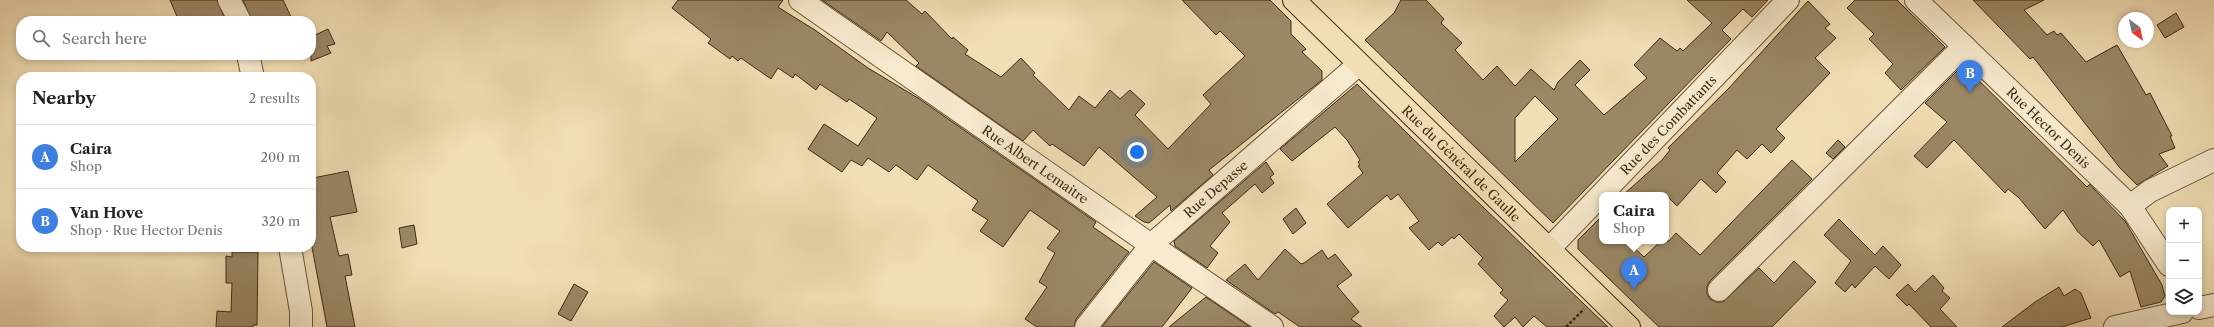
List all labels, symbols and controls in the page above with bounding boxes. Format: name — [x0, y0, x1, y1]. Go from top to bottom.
north arrow — [2118, 12, 2154, 48]
search box — [16, 16, 316, 60]
icon: search — [30, 27, 52, 49]
text: Search here — [62, 29, 147, 48]
pin: B — [1957, 60, 1983, 93]
street label: Rue des Combattants — [1617, 72, 1720, 178]
street label: Rue Hector Denis — [2003, 84, 2094, 172]
text: Nearby — [32, 88, 96, 108]
text: 2 results — [249, 90, 300, 106]
street label: Rue du Général de Gaulle — [1399, 102, 1524, 225]
street label: Rue Albert Lemaitre — [979, 122, 1092, 207]
text: Caira — [70, 139, 112, 158]
your location — [1127, 142, 1147, 162]
text: A — [40, 149, 50, 165]
text: 200 m — [260, 149, 300, 165]
street label: Rue Depasse — [1180, 157, 1251, 221]
text: Shop — [70, 158, 102, 174]
popup — [1599, 192, 1669, 244]
text: Caira — [1613, 201, 1655, 220]
text: Van Hove — [70, 203, 143, 222]
map controls — [2166, 207, 2202, 315]
button: + — [2166, 207, 2202, 243]
text: B — [40, 213, 50, 229]
text: 320 m — [262, 213, 300, 229]
text: Shop — [1613, 220, 1645, 236]
text: Shop · Rue Hector Denis — [70, 222, 223, 238]
button: − — [2166, 243, 2202, 279]
pin: A — [1621, 257, 1647, 290]
button: layers — [2166, 279, 2202, 315]

